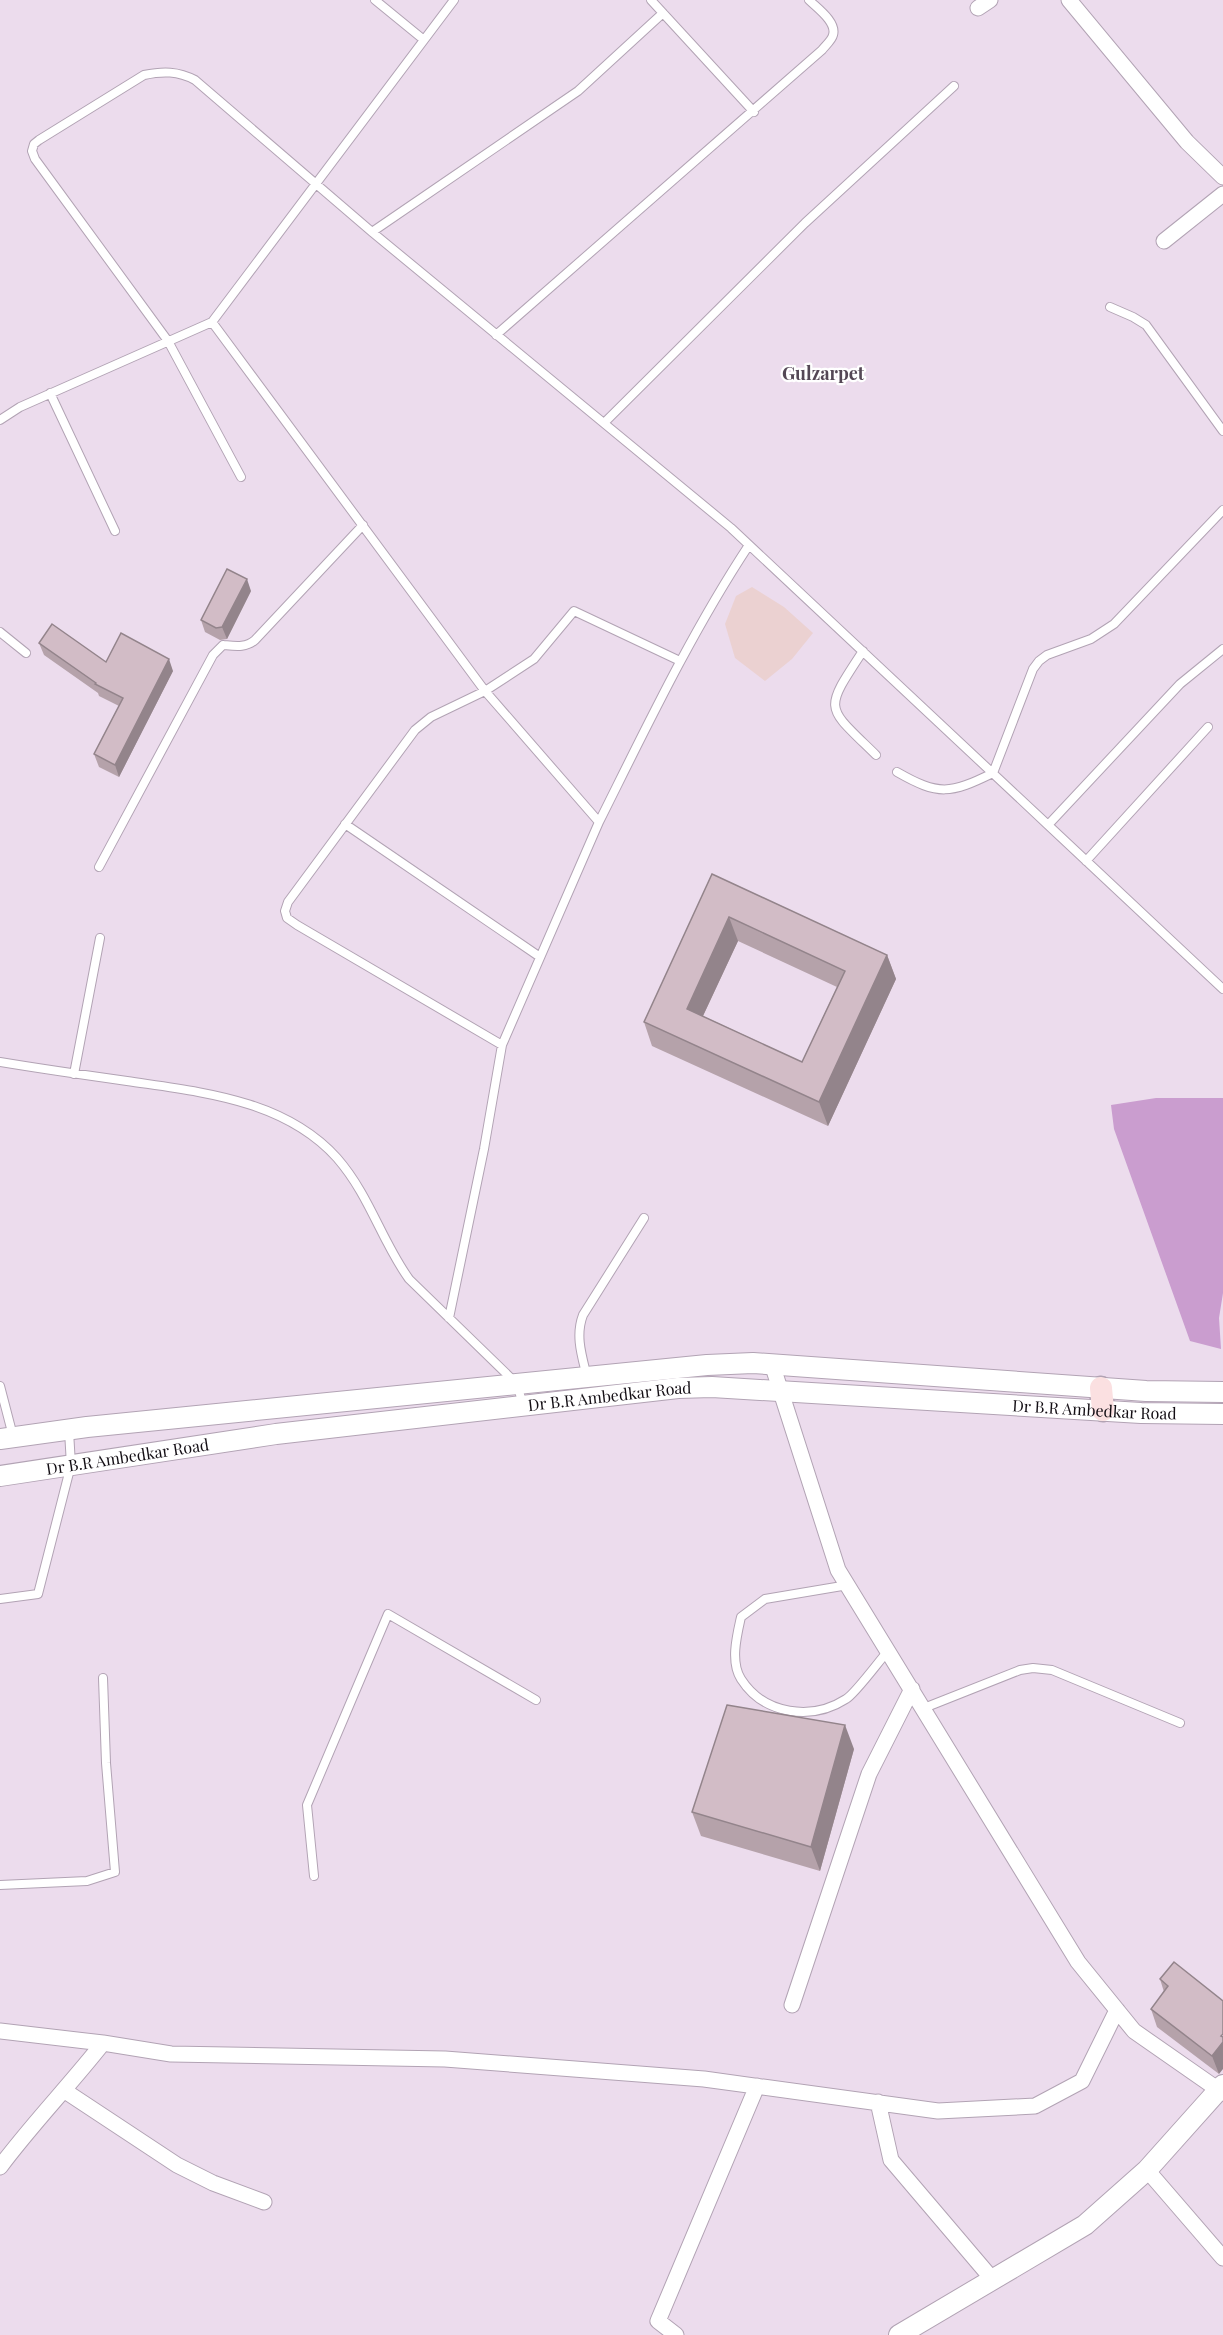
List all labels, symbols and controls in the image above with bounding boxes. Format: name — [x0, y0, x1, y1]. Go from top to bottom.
district label: Gulzarpet — [782, 361, 865, 385]
street label: Dr B.R Ambedkar Road — [527, 1377, 692, 1415]
street label: Dr B.R Ambedkar Road — [1012, 1394, 1177, 1423]
street label: Dr B.R Ambedkar Road — [45, 1433, 210, 1479]

